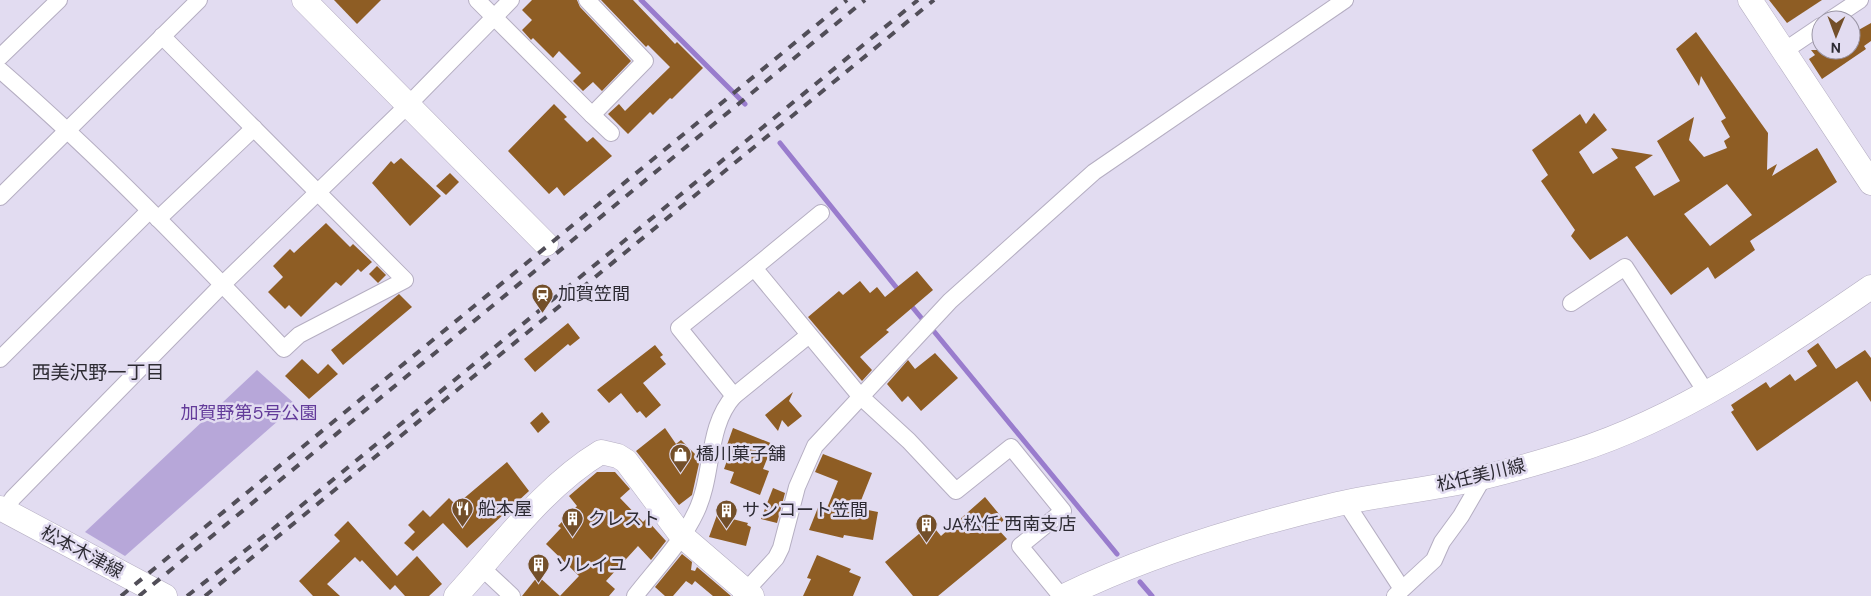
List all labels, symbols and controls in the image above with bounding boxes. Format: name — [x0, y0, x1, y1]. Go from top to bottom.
north arrow — [1811, 10, 1861, 60]
text: N — [1831, 39, 1841, 57]
station icon: 加賀笠間 — [530, 282, 554, 313]
place label: 加賀笠間 — [558, 282, 630, 306]
district label: 西美沢野一丁目 — [31, 360, 165, 385]
park label: 加賀野第5号公園 — [181, 401, 317, 425]
shop icon: 橋川菓子舗 — [668, 442, 692, 473]
place label: 橋川菓子舗 — [696, 442, 786, 466]
street label: 松任美川線 — [1434, 453, 1528, 497]
restaurant icon: 船本屋 — [450, 497, 474, 528]
place label: 船本屋 — [478, 497, 532, 521]
building icon: サンコート笠間 — [714, 498, 738, 529]
place label: サンコート笠間 — [742, 498, 868, 522]
building icon: クレスト — [560, 507, 584, 538]
place label: クレスト — [588, 507, 660, 531]
building icon: JA松任 西南支店 — [915, 512, 939, 543]
place label: JA松任 西南支店 — [943, 512, 1076, 536]
street label: 松本木津線 — [37, 520, 127, 584]
building icon: ソレイユ — [527, 553, 551, 584]
place label: ソレイユ — [555, 553, 627, 577]

